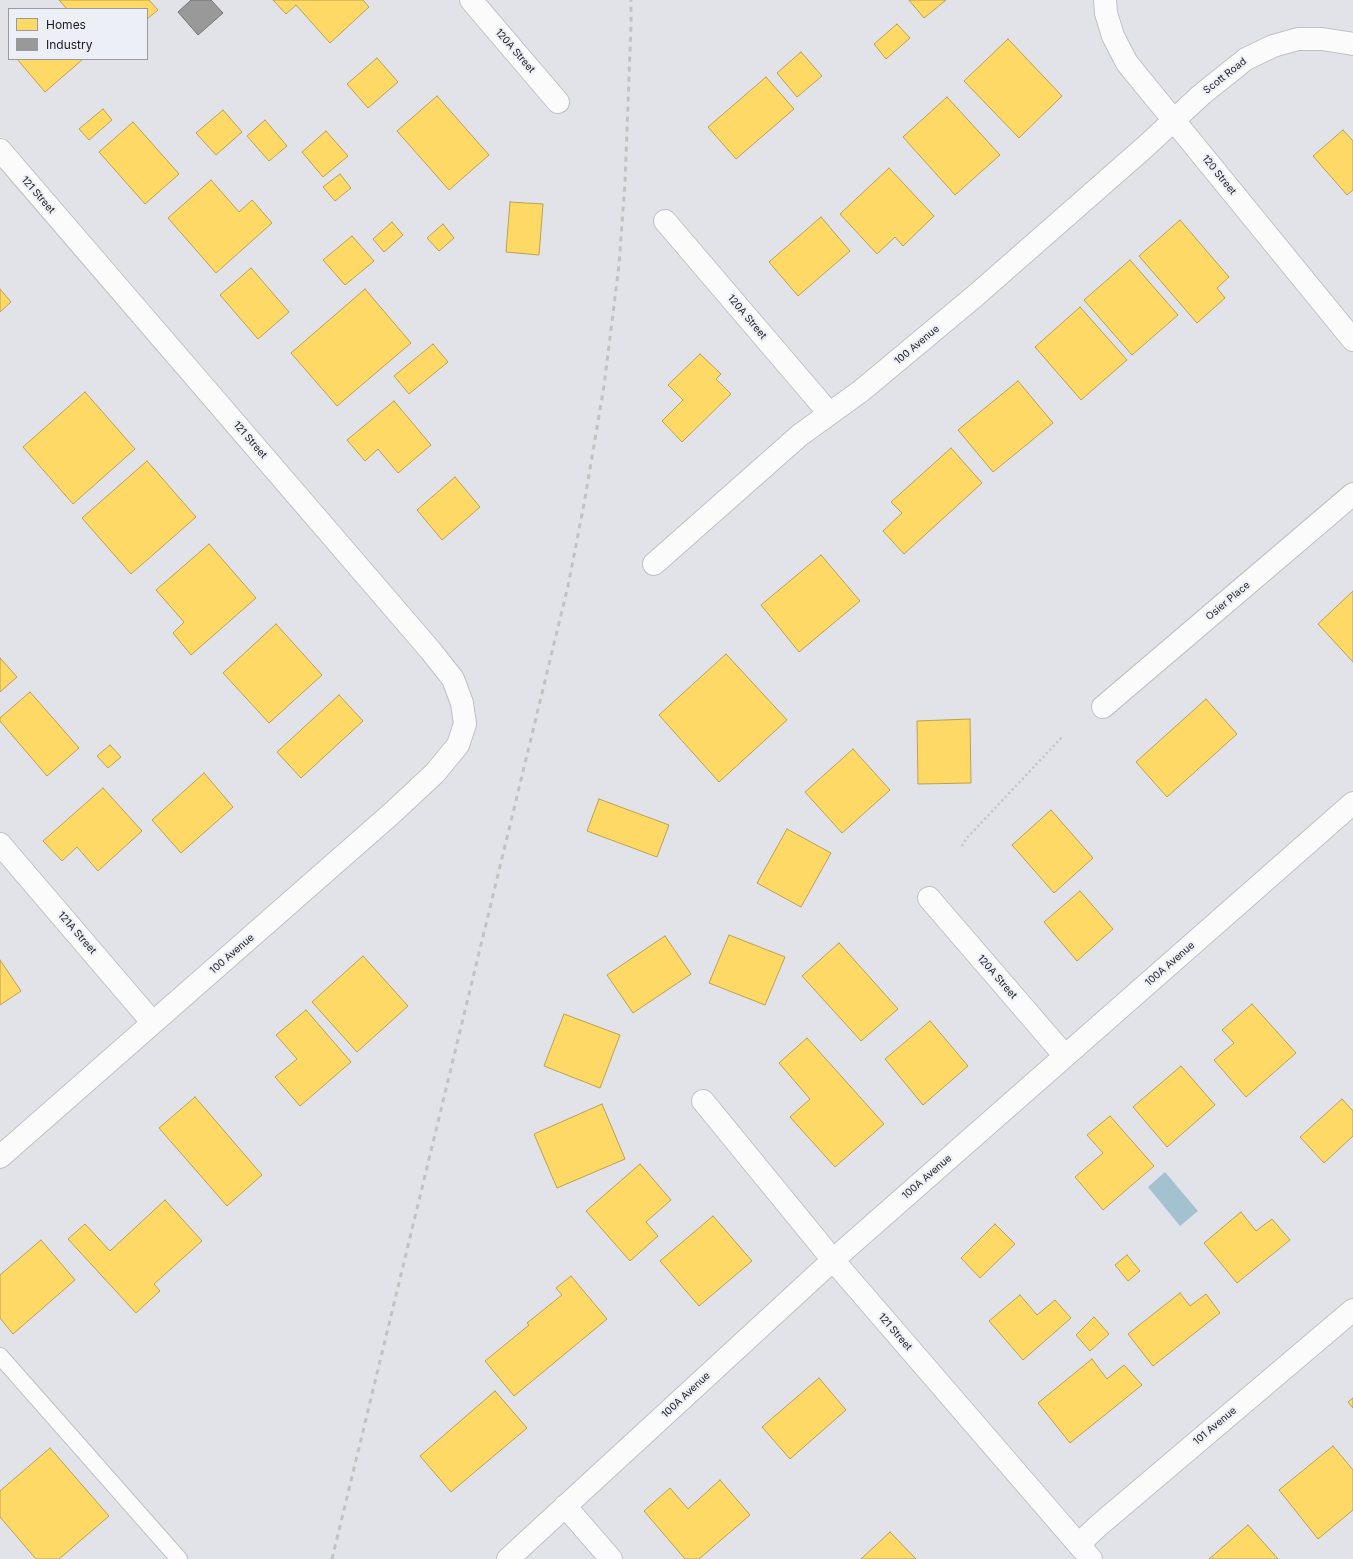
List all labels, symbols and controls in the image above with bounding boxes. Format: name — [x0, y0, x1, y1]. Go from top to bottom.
legend — [8, 8, 148, 60]
text: Homes — [46, 17, 86, 32]
street label: 120A Street — [493, 27, 537, 75]
text: Industry — [46, 37, 92, 52]
street label: Scott Road — [1201, 55, 1249, 97]
street label: 120 Street — [1199, 153, 1239, 197]
street label: 121 Street — [19, 174, 57, 216]
street label: 120A Street — [725, 292, 769, 342]
street label: 100 Avenue — [892, 323, 942, 367]
street label: 121 Street — [231, 419, 269, 461]
street label: Osier Place — [1204, 579, 1252, 623]
street label: 121A Street — [55, 909, 99, 957]
street label: 100 Avenue — [207, 932, 257, 976]
street label: 100A Avenue — [1143, 939, 1197, 989]
street label: 120A Street — [975, 953, 1019, 1001]
street label: 100A Avenue — [900, 1152, 954, 1202]
street label: 121 Street — [876, 1311, 914, 1353]
street label: 100A Avenue — [659, 1370, 713, 1420]
street label: 101 Avenue — [1191, 1405, 1239, 1447]

